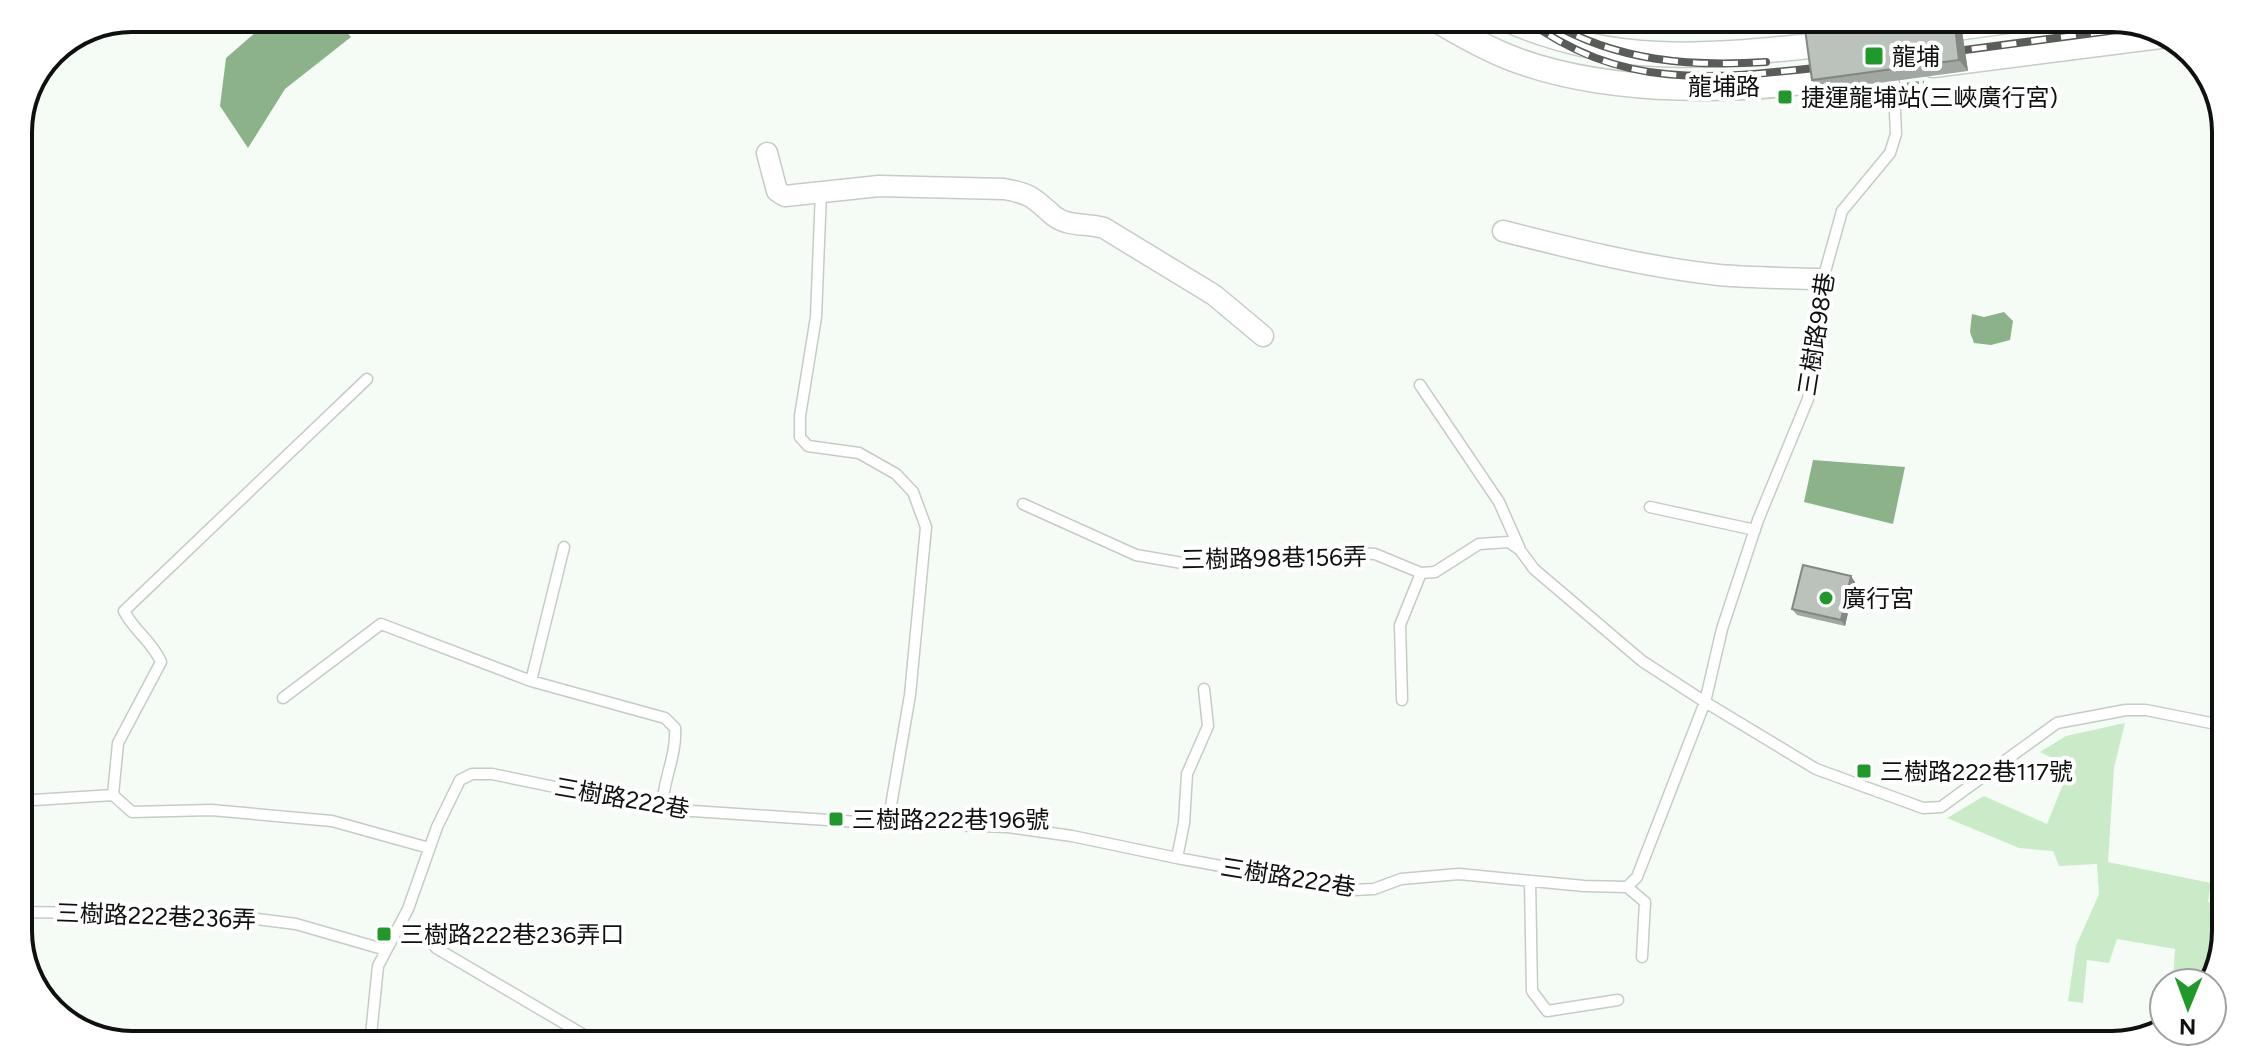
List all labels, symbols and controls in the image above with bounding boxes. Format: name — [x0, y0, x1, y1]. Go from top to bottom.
place label: 龍埔 — [1892, 42, 1940, 71]
marker: 龍埔 — [1863, 45, 1885, 67]
street label: 龍埔路 — [1688, 72, 1760, 101]
place label: 捷運龍埔站(三峽廣行宮) — [1801, 83, 2058, 112]
marker: 捷運龍埔站(三峽廣行宮) — [1776, 88, 1794, 106]
street label: 三樹路98巷 — [1792, 270, 1840, 398]
street label: 三樹路98巷156弄 — [1181, 542, 1367, 574]
place label: 廣行宮 — [1842, 584, 1914, 613]
marker: 廣行宮 — [1817, 589, 1835, 607]
place label: 三樹路222巷117號 — [1880, 757, 2073, 786]
marker: 三樹路222巷117號 — [1855, 762, 1873, 780]
street label: 三樹路222巷 — [552, 772, 692, 824]
place label: 三樹路222巷196號 — [852, 805, 1049, 834]
marker: 三樹路222巷196號 — [827, 810, 845, 828]
street label: 三樹路222巷 — [1218, 852, 1358, 902]
street label: 三樹路222巷236弄 — [55, 898, 257, 934]
place label: 三樹路222巷236弄口 — [400, 920, 624, 949]
marker: 三樹路222巷236弄口 — [375, 925, 393, 943]
north arrow — [2148, 967, 2228, 1047]
text: N — [2179, 1013, 2196, 1040]

